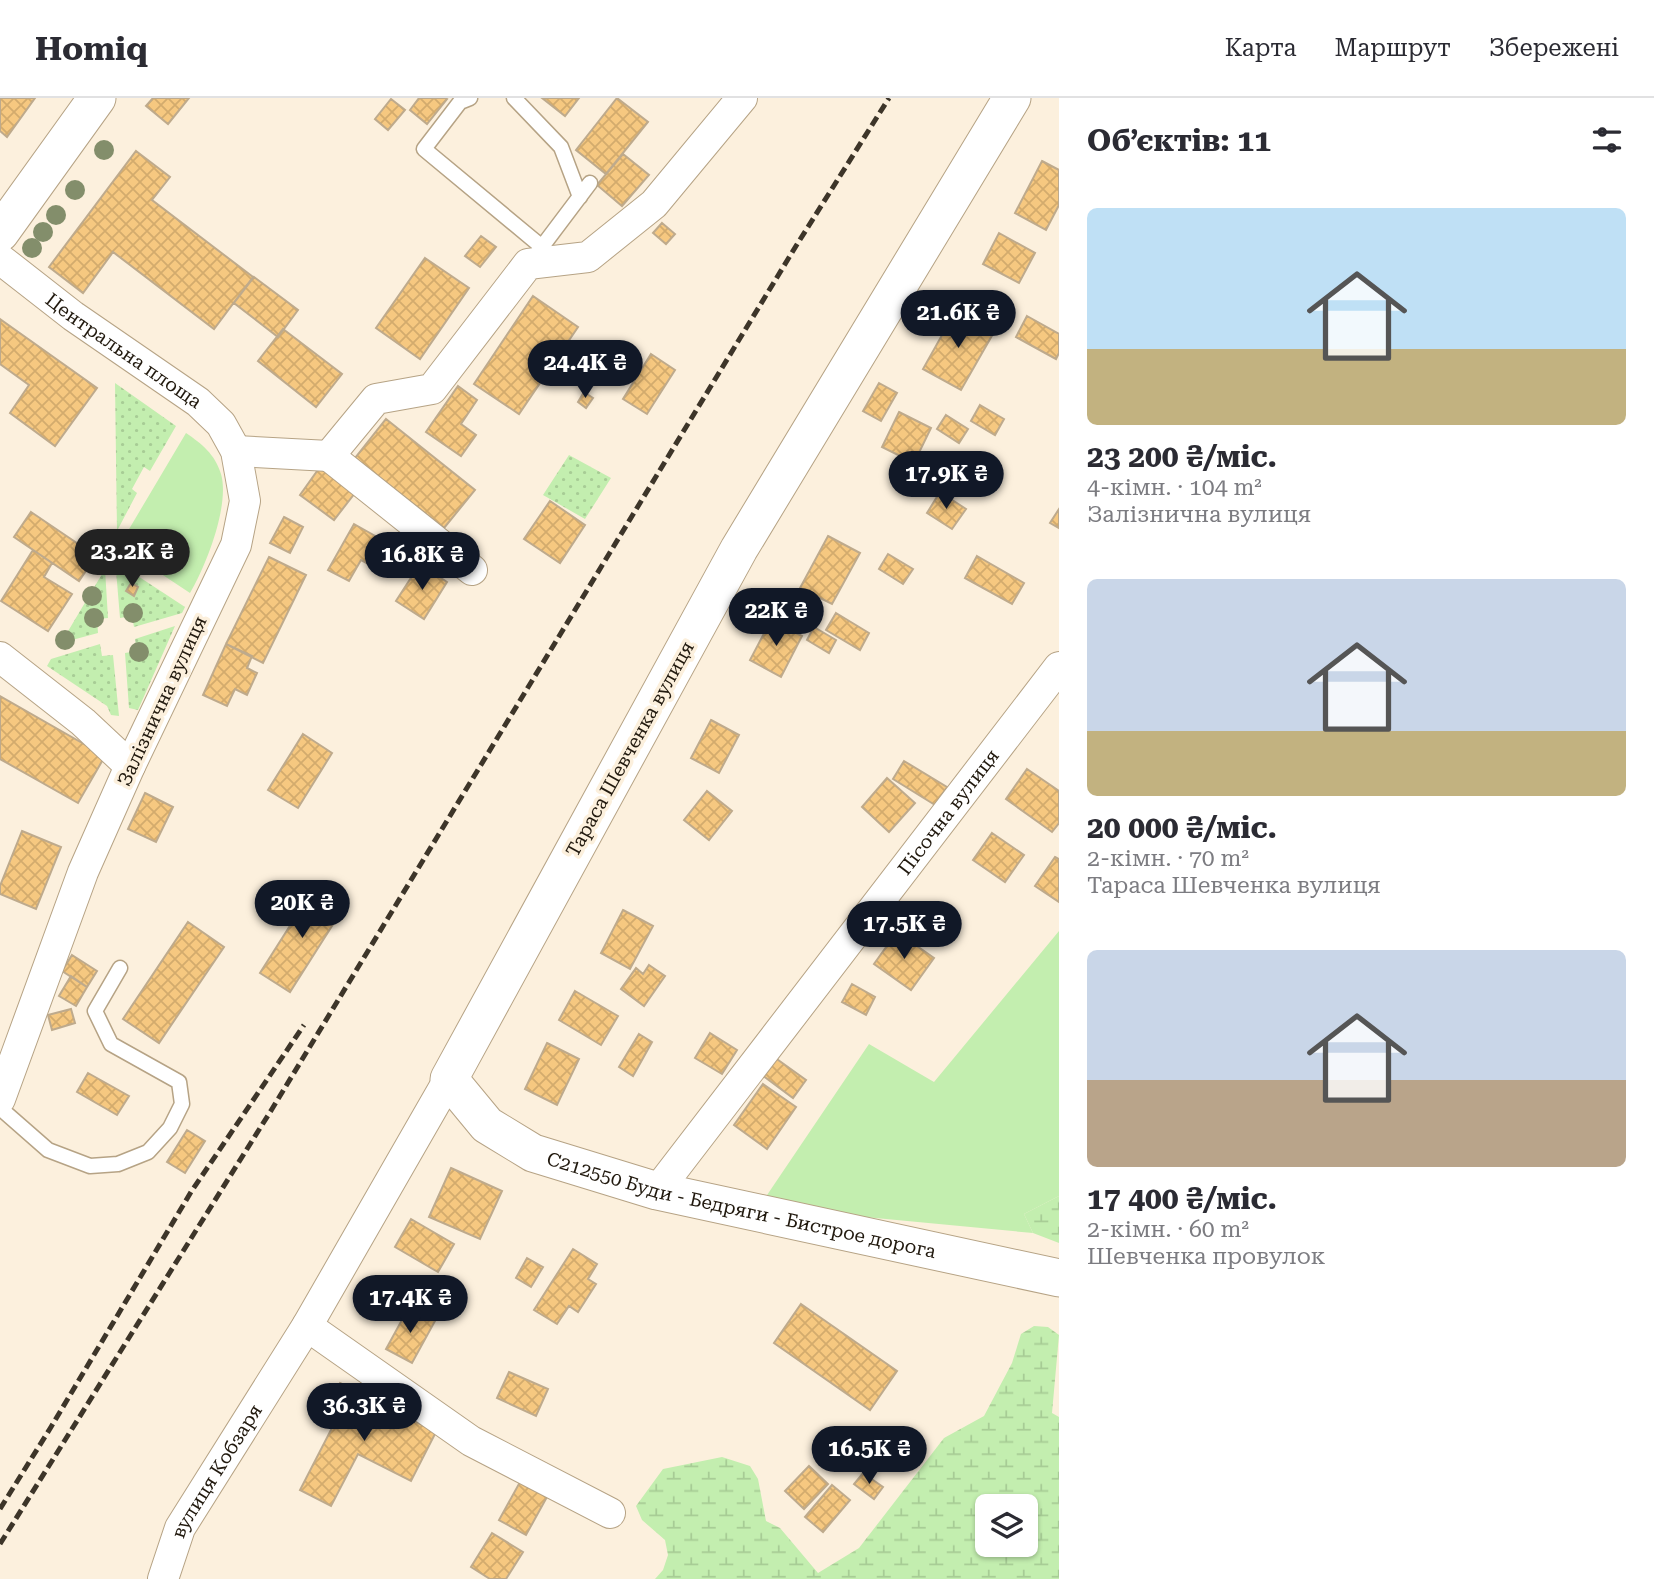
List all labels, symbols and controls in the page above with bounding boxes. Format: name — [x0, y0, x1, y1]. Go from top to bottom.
text: Homiq — [35, 29, 148, 68]
text: Карта — [1225, 34, 1297, 62]
text: Маршрут — [1335, 34, 1451, 62]
text: Збережені — [1489, 34, 1619, 62]
icon: filters — [1588, 121, 1626, 159]
text: Об’єктів: 11 — [1087, 123, 1271, 158]
icon: home — [1294, 253, 1420, 379]
street label: Центральна площа — [41, 288, 207, 413]
pin: 21.6K ₴ — [893, 290, 1023, 350]
text: 21.6K ₴ — [917, 299, 999, 326]
pin: 24.4K ₴ — [520, 341, 650, 400]
text: 24.4K ₴ — [544, 349, 626, 376]
text: 23 200 ₴/міс. — [1087, 439, 1277, 474]
pin: 17.9K ₴ — [881, 452, 1011, 511]
text: 17.9K ₴ — [905, 460, 987, 487]
text: 4-кімн. · 104 m² — [1087, 474, 1262, 501]
text: Залізнична вулиця — [1087, 501, 1311, 528]
pin: 23.2K ₴ — [67, 530, 197, 589]
pin: 16.8K ₴ — [357, 532, 487, 592]
text: 23.2K ₴ — [91, 538, 173, 565]
text: 16.8K ₴ — [381, 541, 463, 568]
pin: 22K ₴ — [727, 588, 825, 648]
text: 22K ₴ — [745, 597, 807, 624]
street label: Залізнична вулиця — [112, 612, 212, 790]
icon: home — [1294, 624, 1420, 750]
street label: Тараса Шевченка вулиця — [561, 637, 699, 861]
street label: Пісочна вулиця — [892, 744, 1003, 879]
text: 20 000 ₴/міс. — [1087, 810, 1277, 845]
text: 2-кімн. · 70 m² — [1087, 845, 1249, 872]
text: Тараса Шевченка вулиця — [1087, 872, 1381, 899]
pin: 20K ₴ — [253, 880, 351, 940]
text: 20K ₴ — [271, 889, 333, 916]
pin: 17.5K ₴ — [839, 902, 969, 961]
text: 17.5K ₴ — [863, 910, 945, 937]
icon: home — [1294, 995, 1420, 1121]
street label: С212550 Буди - Бедряги - Бистрое дорога — [544, 1146, 939, 1263]
text: 17 400 ₴/міс. — [1087, 1181, 1277, 1216]
text: 2-кімн. · 60 m² — [1087, 1216, 1249, 1243]
text: Шевченка провулок — [1087, 1243, 1325, 1270]
pin: 17.4K ₴ — [345, 1276, 475, 1335]
text: 17.4K ₴ — [369, 1284, 451, 1311]
pin: 36.3K ₴ — [299, 1384, 429, 1443]
text: 36.3K ₴ — [323, 1392, 405, 1419]
street label: вулиця Кобзаря — [166, 1400, 267, 1541]
pin: 16.5K ₴ — [804, 1426, 934, 1486]
text: 16.5K ₴ — [828, 1435, 910, 1462]
map controls — [975, 1494, 1038, 1557]
button: layers — [975, 1494, 1038, 1557]

